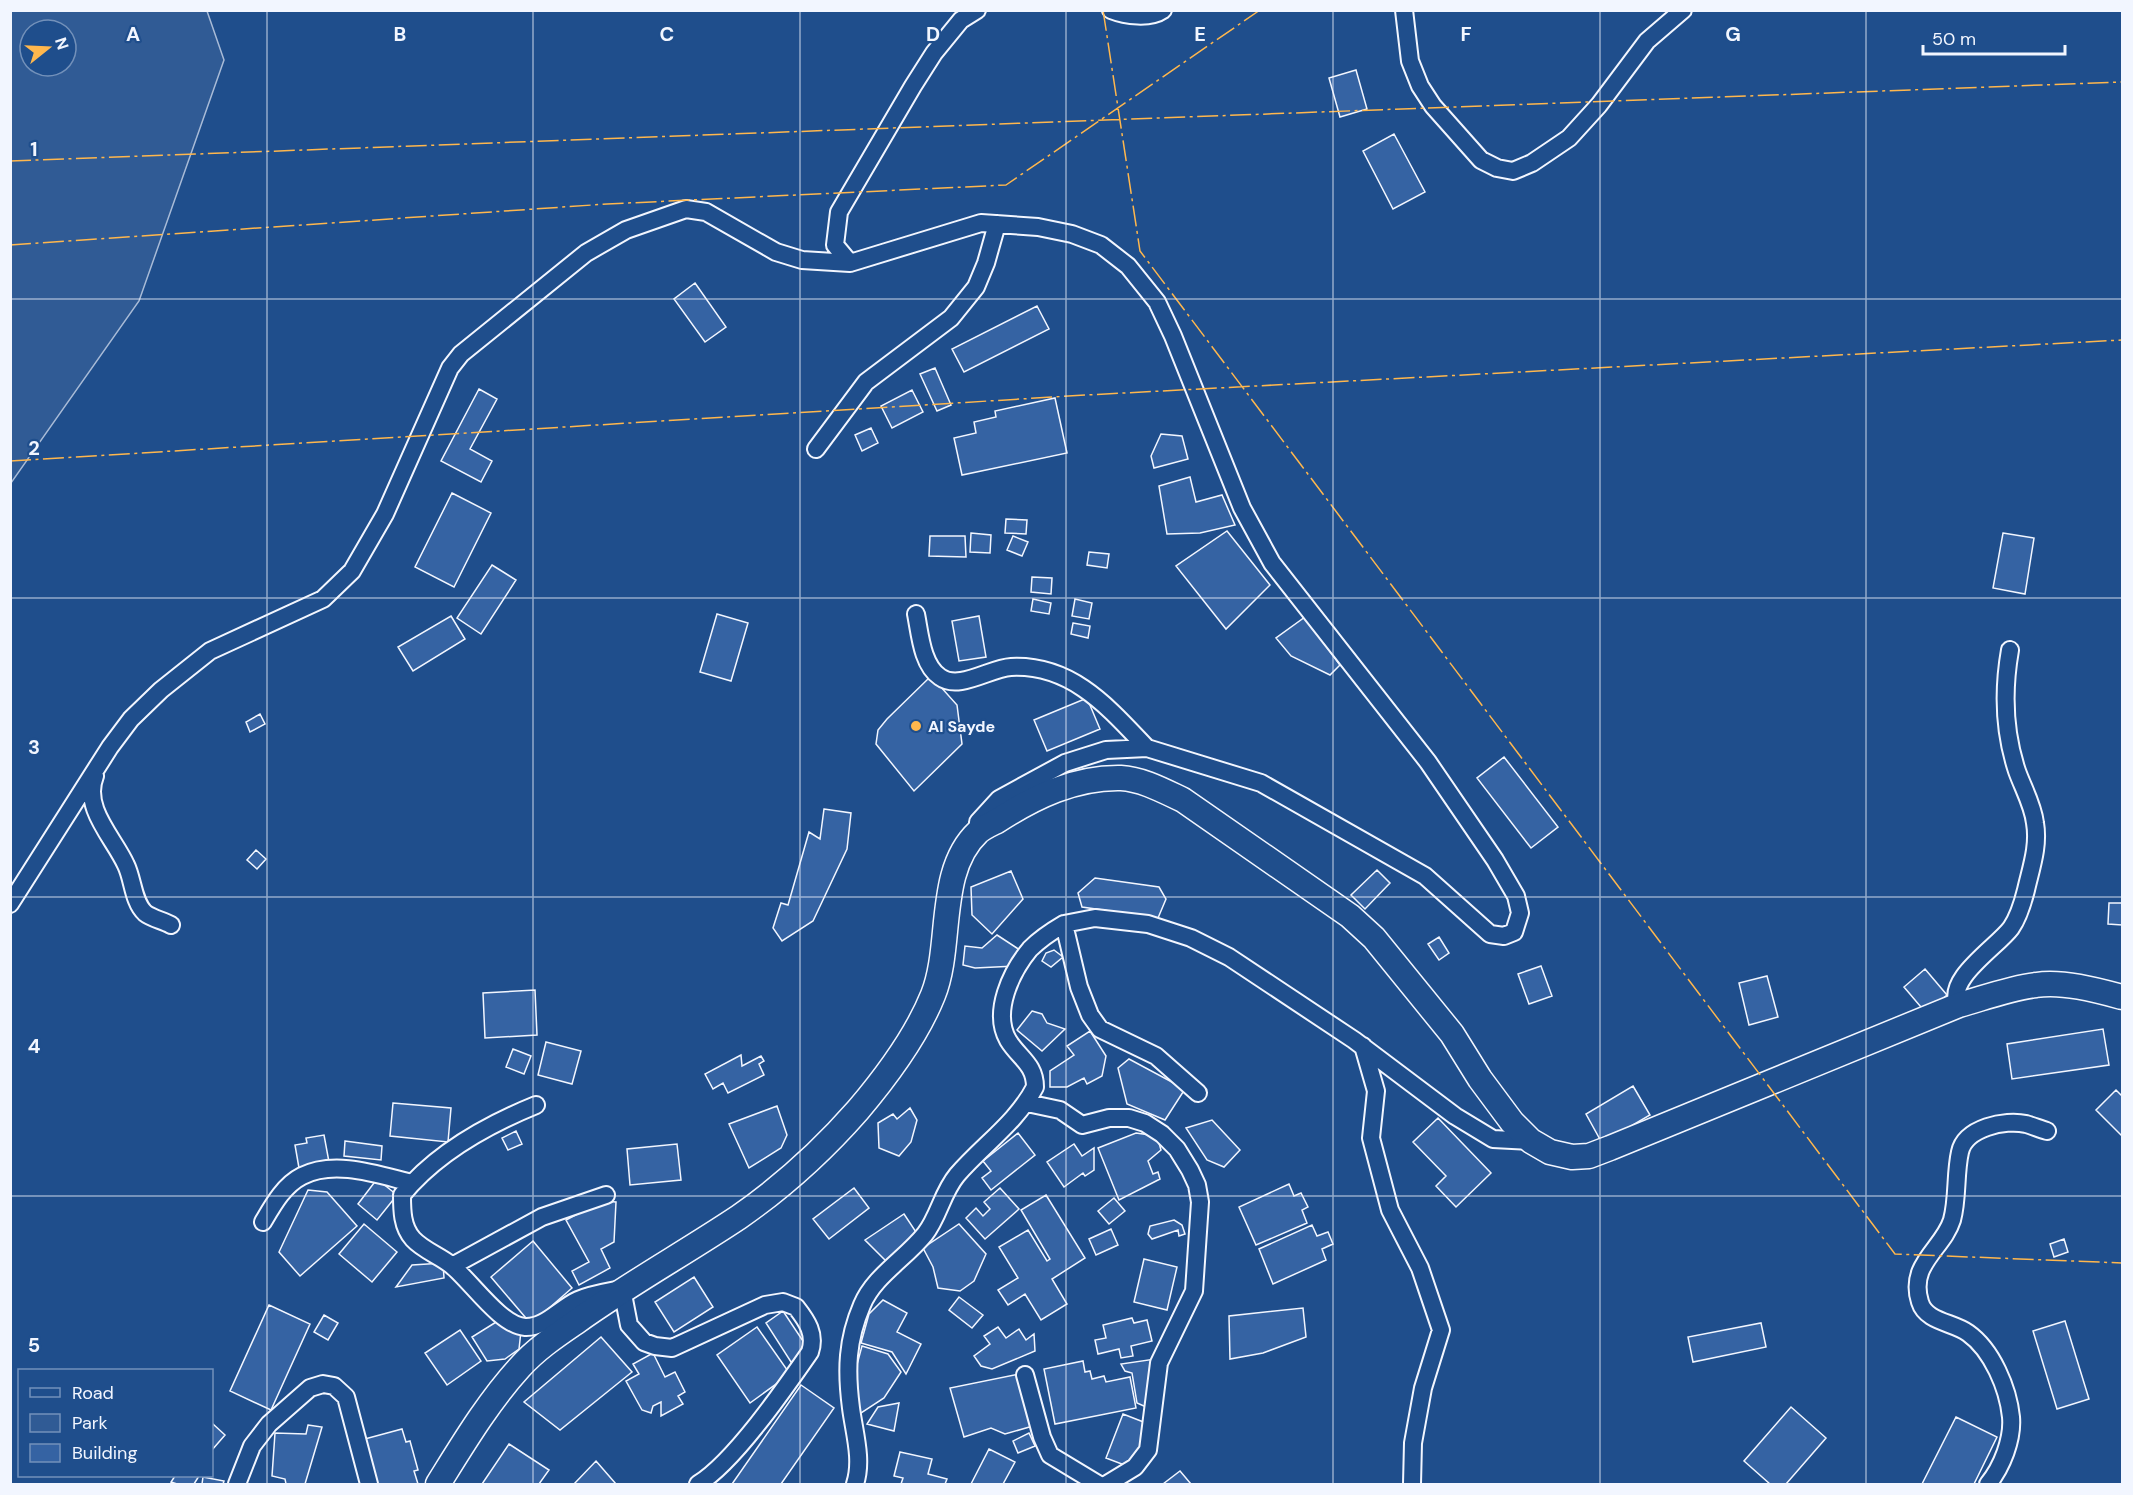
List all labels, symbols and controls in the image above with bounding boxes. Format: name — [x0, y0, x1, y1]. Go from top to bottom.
north arrow — [18, 18, 78, 78]
scale bar — [1923, 18, 2066, 56]
text: A — [126, 21, 140, 47]
text: B — [394, 21, 406, 47]
text: C — [660, 21, 674, 47]
text: D — [926, 21, 940, 47]
text: E — [1194, 21, 1206, 47]
text: F — [1460, 21, 1472, 47]
text: G — [1725, 21, 1741, 47]
text: 50 m — [1932, 27, 1976, 51]
text: N — [50, 35, 74, 52]
text: 1 — [30, 136, 38, 162]
text: 2 — [28, 435, 40, 461]
place label: Al Sayde — [928, 716, 995, 737]
marker: Al Sayde — [909, 719, 923, 733]
text: 3 — [28, 734, 40, 760]
text: 4 — [28, 1033, 41, 1059]
text: 5 — [28, 1332, 40, 1358]
legend — [18, 1369, 213, 1477]
text: Road — [72, 1381, 114, 1405]
text: Park — [72, 1411, 108, 1435]
text: Building — [72, 1441, 137, 1465]

